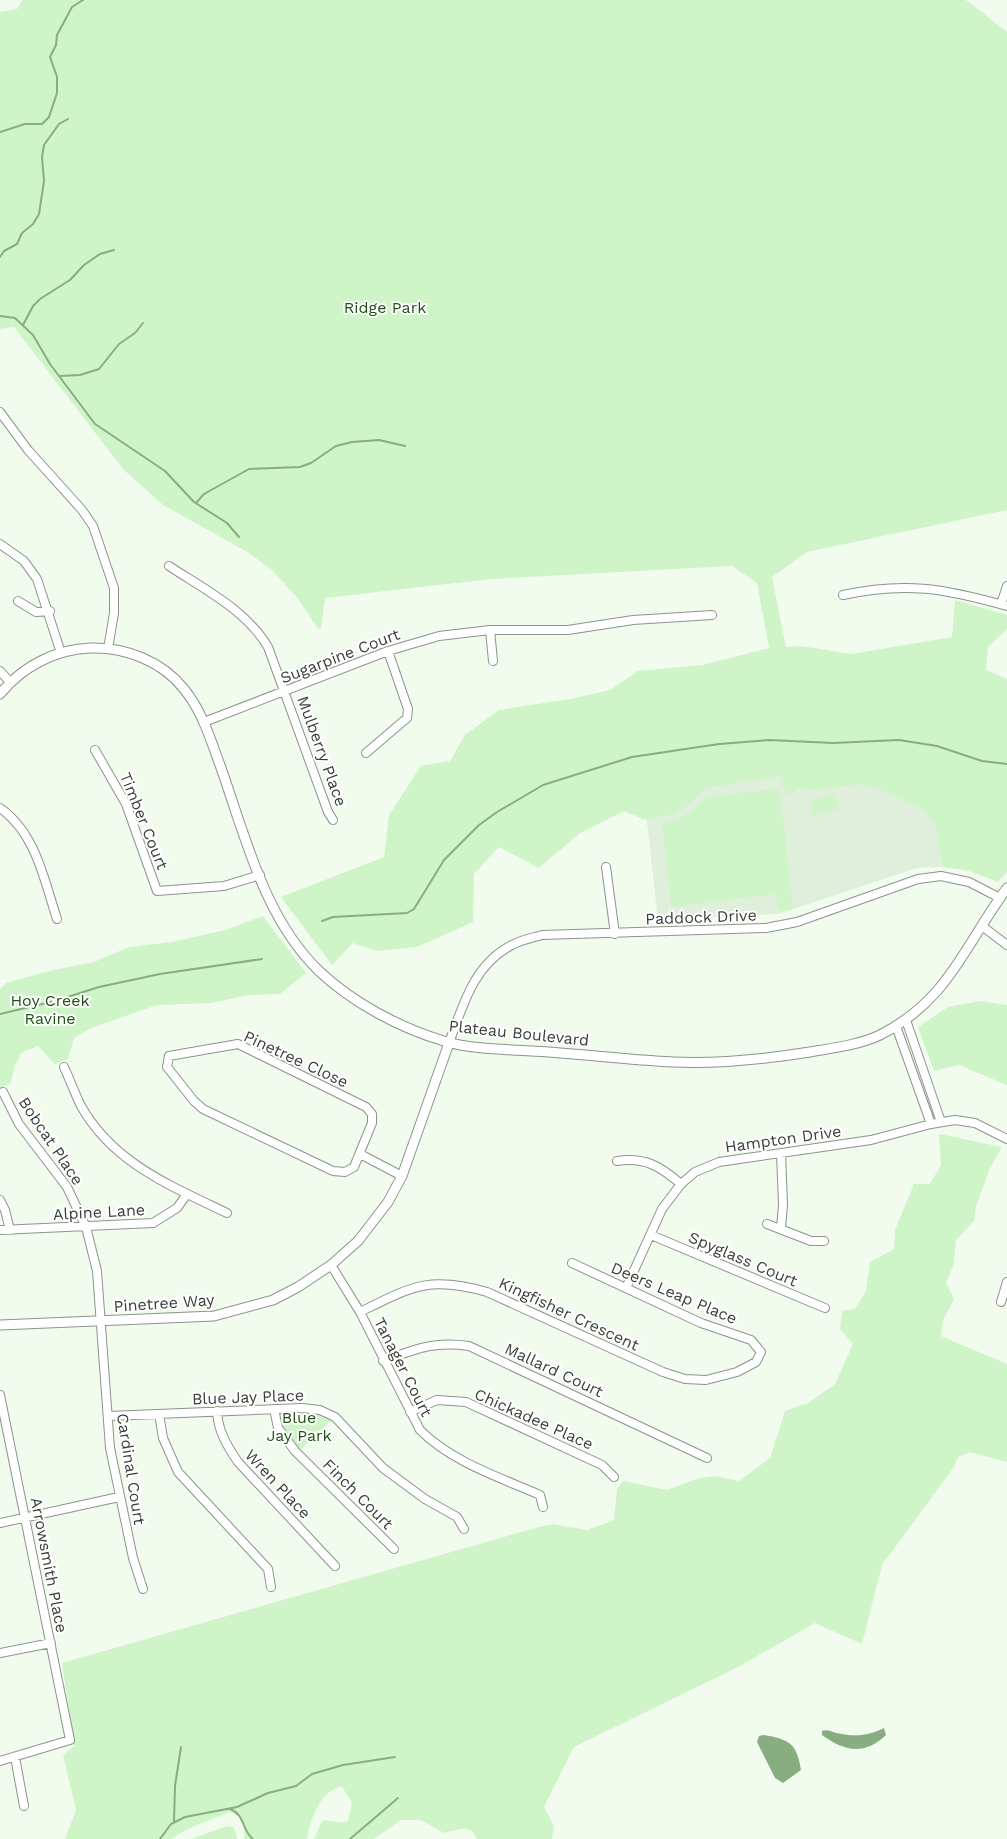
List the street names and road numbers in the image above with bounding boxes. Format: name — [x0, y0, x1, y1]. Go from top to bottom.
street label: Sugarpine Court — [278, 624, 403, 687]
street label: Mulberry Place — [293, 693, 351, 809]
street label: Timber Court — [116, 770, 172, 873]
street label: Paddock Drive — [645, 906, 757, 928]
street label: Plateau Boulevard — [448, 1016, 590, 1050]
street label: Pinetree Close — [241, 1027, 351, 1091]
street label: Bobcat Place — [15, 1093, 87, 1189]
street label: Hampton Drive — [724, 1121, 842, 1157]
street label: Alpine Lane — [53, 1200, 145, 1224]
street label: Spyglass Court — [686, 1228, 800, 1291]
street label: Deers Leap Place — [608, 1258, 740, 1328]
street label: Kingfisher Crescent — [496, 1273, 642, 1355]
street label: Pinetree Way — [113, 1290, 216, 1316]
street label: Tanager Court — [370, 1314, 436, 1420]
street label: Mallard Court — [502, 1339, 607, 1401]
street label: Chickadee Place — [472, 1384, 596, 1454]
street label: Blue Jay Place — [192, 1386, 304, 1408]
street label: Cardinal Court — [113, 1412, 149, 1526]
street label: Wren Place — [241, 1445, 315, 1523]
street label: Finch Court — [319, 1455, 397, 1533]
street label: Arrowsmith Place — [27, 1496, 71, 1634]

